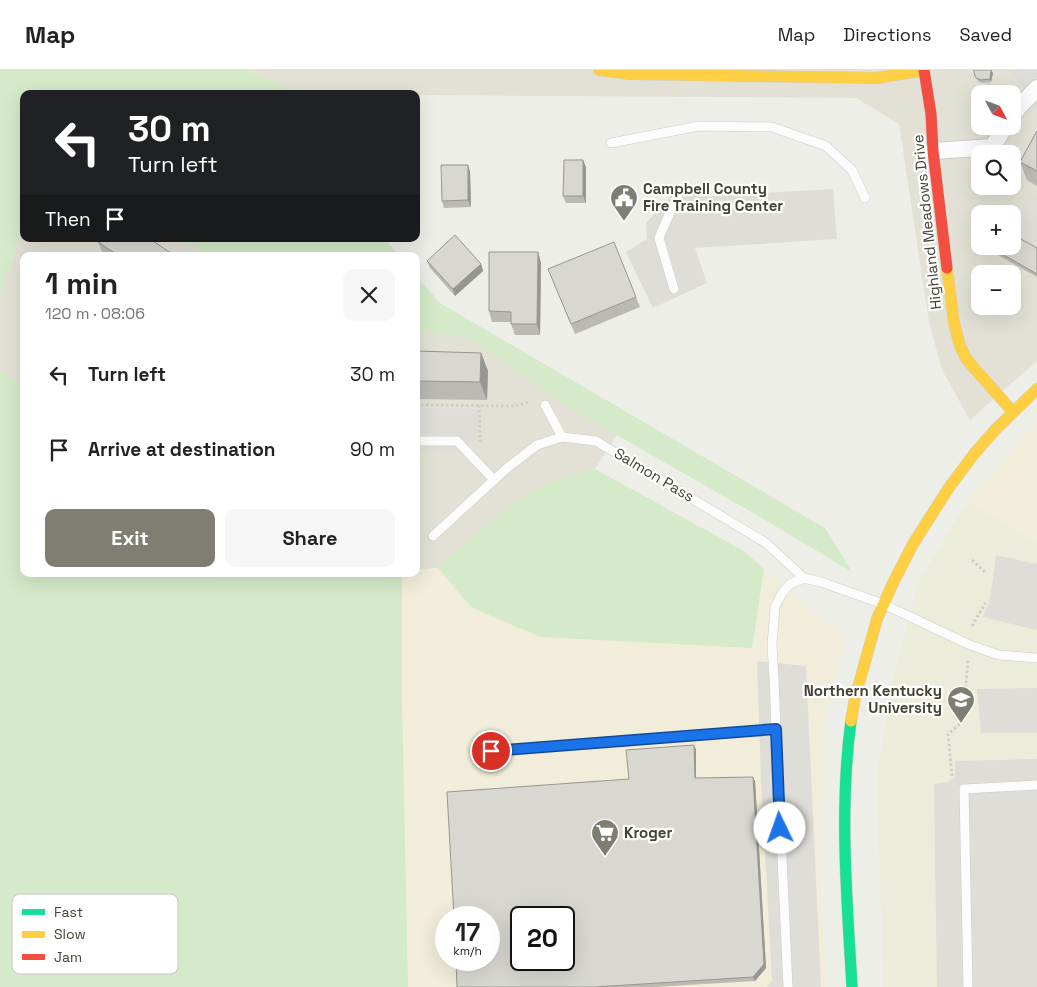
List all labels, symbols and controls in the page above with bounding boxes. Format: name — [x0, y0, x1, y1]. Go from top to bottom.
text: Map — [25, 19, 75, 50]
text: Map — [778, 23, 815, 46]
text: Directions — [843, 23, 932, 46]
text: Saved — [960, 23, 1012, 46]
north arrow — [971, 85, 1021, 135]
map controls — [971, 85, 1021, 315]
text: 30 m — [128, 107, 211, 151]
icon: left — [45, 110, 110, 175]
street label: Highland Meadows Drive — [908, 133, 945, 311]
button: search — [971, 145, 1021, 195]
text: Turn left — [128, 150, 218, 178]
place label: Campbell County Fire Training Center — [643, 179, 783, 215]
public building icon: Campbell County Fire Training Center — [609, 183, 639, 222]
icon: arrive — [101, 205, 129, 233]
button: + — [971, 205, 1021, 255]
text: Then — [45, 207, 91, 232]
text: 1 min — [45, 264, 118, 303]
button: − — [971, 265, 1021, 315]
button: close — [343, 269, 395, 321]
text: 120 m · 08:06 — [45, 303, 145, 324]
icon: left — [45, 361, 73, 389]
text: Turn left — [88, 362, 166, 387]
text: 30 m — [350, 362, 395, 387]
icon: arrive — [45, 436, 73, 464]
text: Arrive at destination — [88, 437, 276, 462]
text: 90 m — [350, 437, 395, 462]
street label: Salmon Pass — [611, 443, 698, 506]
button: Exit — [45, 509, 215, 567]
button: Share — [225, 509, 395, 567]
place label: Northern Kentucky University — [804, 681, 942, 717]
school or university icon: Northern Kentucky University — [946, 685, 976, 724]
pin — [470, 730, 512, 772]
icon: arrive — [477, 737, 505, 765]
position arrow — [753, 801, 805, 853]
supermarket icon: Kroger — [590, 818, 620, 857]
place label: Kroger — [624, 823, 672, 842]
legend — [12, 894, 178, 974]
text: Fast — [54, 903, 83, 921]
speed limit sign: 20 — [510, 906, 575, 971]
text: 17 — [455, 916, 480, 948]
text: Slow — [54, 925, 86, 943]
text: km/h — [453, 943, 482, 959]
text: Jam — [54, 948, 82, 966]

